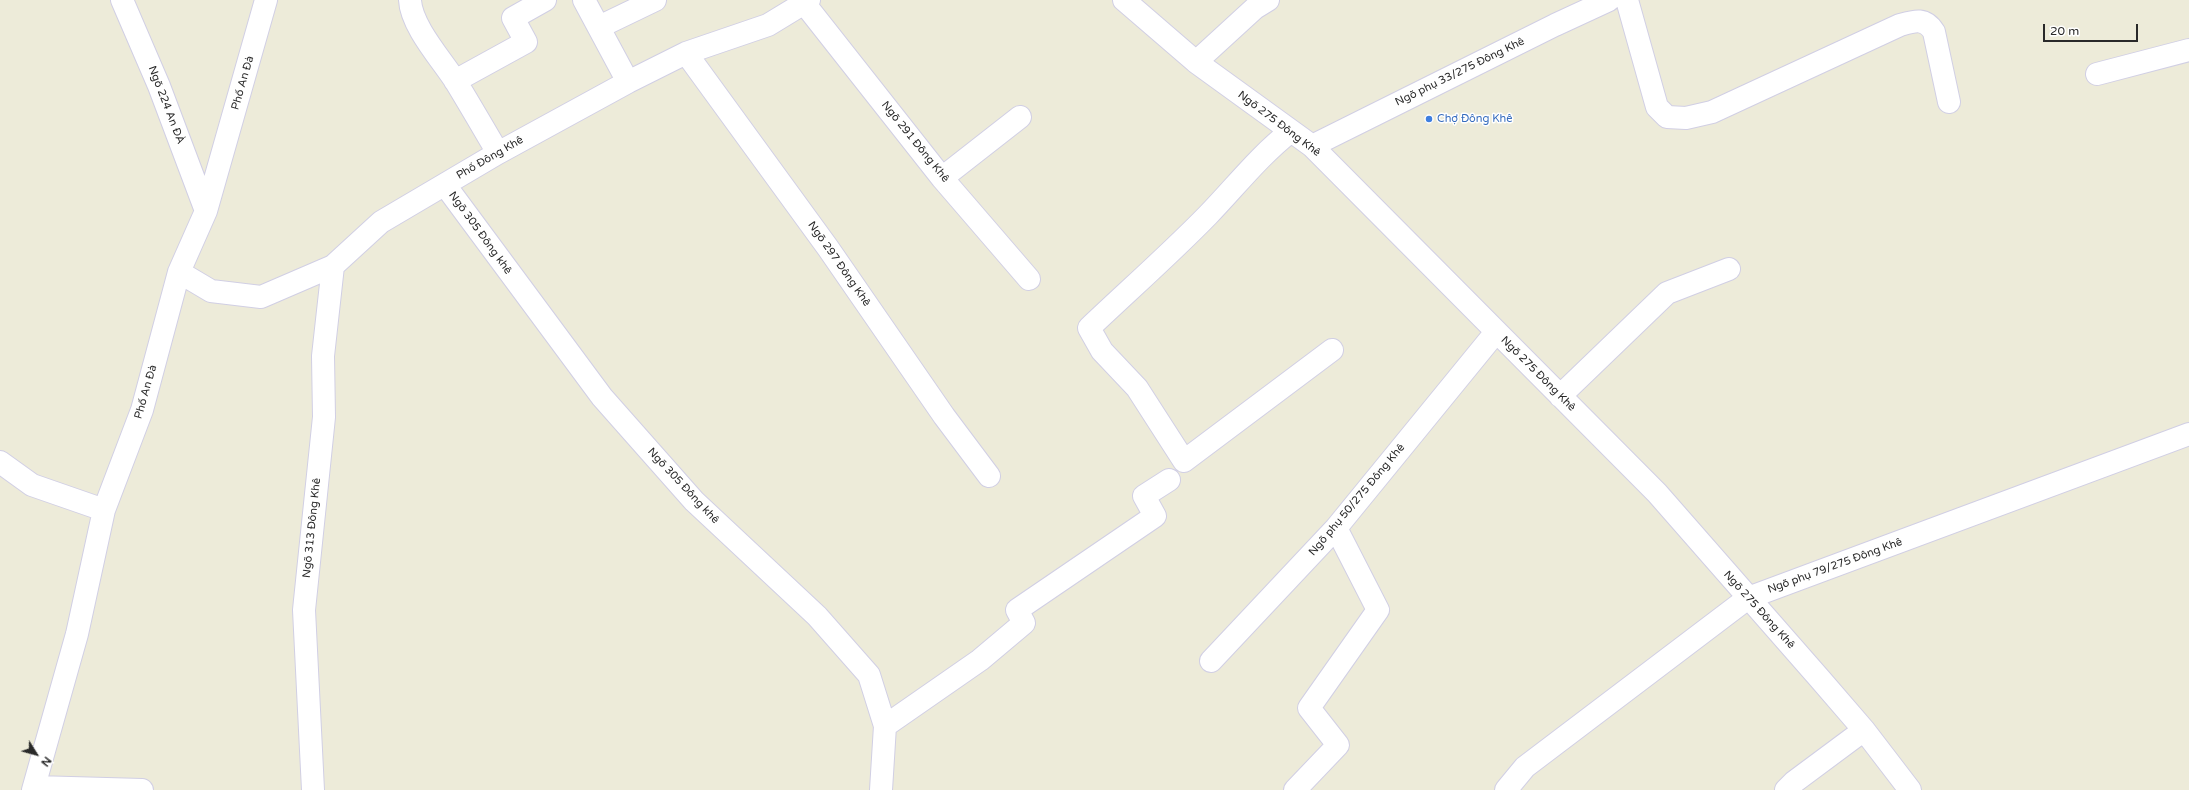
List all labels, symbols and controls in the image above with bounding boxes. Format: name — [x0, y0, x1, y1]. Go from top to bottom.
scale bar — [2045, 16, 2140, 42]
text: 20 m — [2050, 24, 2079, 38]
street label: Ngõ phụ 33/275 Đông Khê — [1393, 35, 1527, 109]
street label: Phố An Đà — [229, 54, 257, 112]
street label: Ngõ 224 An ĐÀ — [145, 64, 187, 146]
street label: Ngõ 275 Đông Khê — [1235, 89, 1323, 159]
street label: Ngõ 291 Đông Khê — [878, 99, 952, 185]
place label: Chợ Đông Khê — [1437, 112, 1512, 126]
marker: Chợ Đông Khê — [1424, 114, 1434, 124]
street label: Phố Đông Khê — [454, 133, 526, 183]
street label: Ngõ 305 Đông khê — [446, 189, 514, 277]
street label: Ngõ 297 Đông Khê — [805, 219, 873, 309]
street label: Ngõ 275 Đông Khê — [1498, 334, 1578, 414]
street label: Phố An Đà — [132, 363, 160, 421]
street label: Ngõ phụ 50/275 Đông Khê — [1306, 441, 1408, 559]
street label: Ngõ 305 Đông khê — [644, 445, 722, 527]
street label: Ngõ 313 Đông Khê — [300, 477, 324, 579]
street label: Ngõ phụ 79/275 Đông Khê — [1766, 535, 1904, 597]
street label: Ngõ 275 Đông Khê — [1721, 568, 1797, 652]
north arrow — [16, 734, 56, 774]
text: N — [38, 754, 54, 769]

